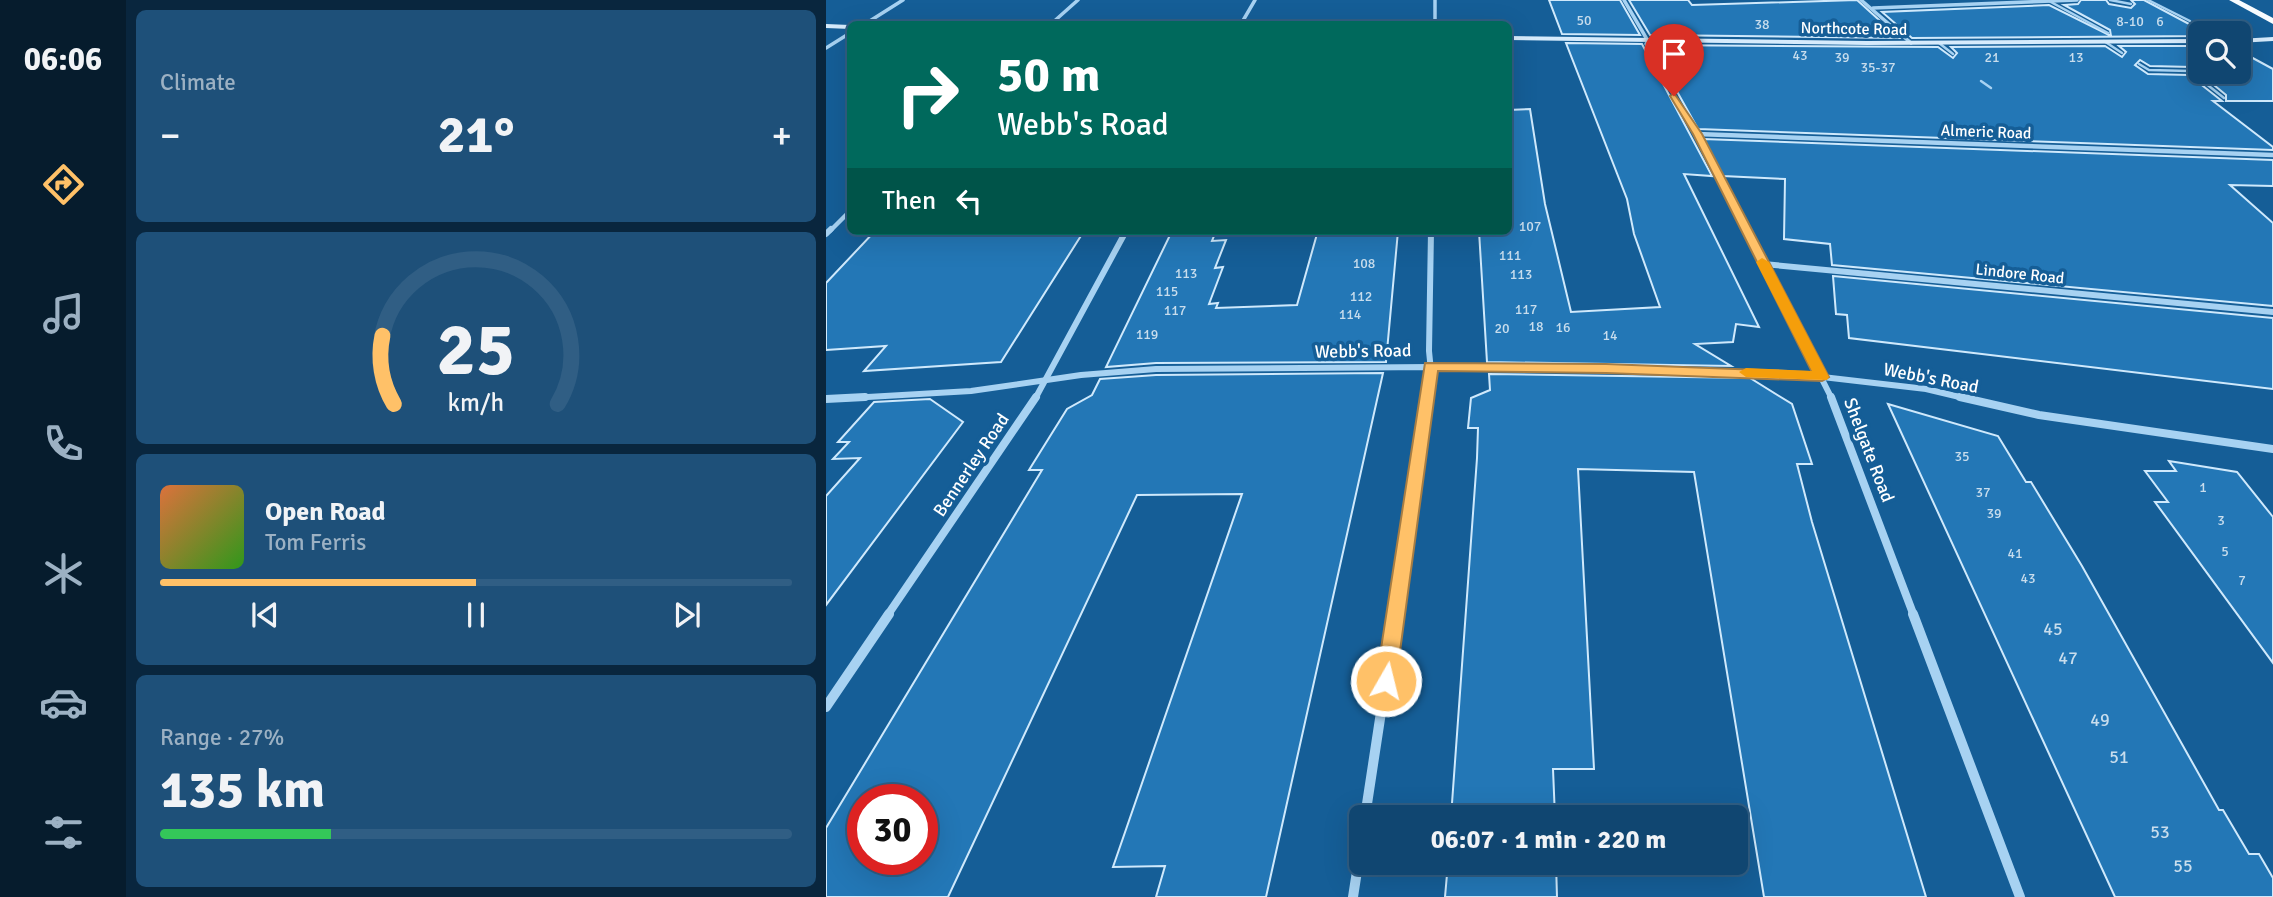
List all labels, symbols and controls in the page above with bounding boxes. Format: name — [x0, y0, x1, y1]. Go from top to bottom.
house number: 50 — [1576, 12, 1592, 29]
house number: 8-10 — [2116, 13, 2144, 30]
house number: 6 — [2156, 13, 2164, 30]
house number: 38 — [1754, 16, 1770, 33]
street label: Northcote Road — [1801, 18, 1907, 40]
map controls — [2188, 21, 2251, 84]
button: search — [2188, 21, 2251, 84]
pin — [1644, 24, 1704, 96]
icon: arrive — [1655, 35, 1693, 73]
text: 06:06 — [24, 40, 102, 79]
text: 50 m — [997, 45, 1100, 105]
house number: 43 — [1792, 47, 1808, 64]
icon: right — [882, 49, 973, 140]
house number: 39 — [1834, 49, 1850, 66]
house number: 21 — [1984, 49, 2000, 66]
house number: 13 — [2068, 49, 2084, 66]
house number: 35-37 — [1860, 59, 1896, 76]
text: Climate — [160, 68, 236, 97]
text: 21° — [438, 103, 514, 167]
text: Webb's Road — [997, 105, 1169, 144]
text: − — [160, 112, 181, 159]
text: + — [771, 112, 792, 159]
street label: Almeric Road — [1940, 120, 2032, 144]
icon: directions — [39, 160, 88, 209]
icon: left — [950, 182, 988, 220]
text: Then — [882, 185, 936, 217]
house number: 107 — [1519, 218, 1541, 235]
house number: 111 — [1499, 247, 1521, 264]
house number: 108 — [1353, 255, 1375, 272]
street label: Lindore Road — [1974, 259, 2065, 289]
house number: 113 — [1175, 265, 1197, 282]
house number: 113 — [1510, 266, 1532, 283]
house number: 115 — [1156, 283, 1178, 300]
house number: 112 — [1350, 288, 1372, 305]
icon: music — [39, 289, 88, 338]
house number: 117 — [1515, 301, 1537, 318]
house number: 117 — [1164, 302, 1186, 319]
text: 25 — [437, 306, 515, 395]
house number: 114 — [1339, 306, 1362, 323]
house number: 18 — [1528, 318, 1544, 335]
house number: 16 — [1555, 319, 1571, 336]
house number: 20 — [1494, 320, 1510, 337]
house number: 119 — [1136, 326, 1158, 343]
house number: 14 — [1602, 327, 1618, 344]
street label: Webb's Road — [1314, 339, 1412, 363]
street label: Webb's Road — [1881, 358, 1981, 398]
text: km/h — [448, 386, 504, 417]
street label: Shelgate Road — [1839, 395, 1899, 505]
street label: Bennerley Road — [928, 409, 1014, 521]
icon: phone — [39, 419, 88, 468]
house number: 35 — [1954, 448, 1970, 465]
house number: 1 — [2199, 479, 2207, 496]
house number: 37 — [1975, 484, 1991, 501]
text: Open Road — [265, 496, 386, 528]
house number: 39 — [1986, 505, 2002, 522]
house number: 3 — [2217, 512, 2225, 529]
text: Tom Ferris — [265, 528, 366, 557]
house number: 5 — [2221, 543, 2229, 560]
house number: 41 — [2007, 545, 2023, 562]
icon: climate — [39, 549, 88, 598]
house number: 43 — [2020, 570, 2036, 587]
house number: 7 — [2238, 572, 2246, 589]
icon: previous — [246, 596, 284, 634]
icon: pause — [457, 596, 495, 634]
icon: next — [668, 596, 706, 634]
house number: 45 — [2043, 618, 2063, 640]
position arrow — [1349, 644, 1423, 718]
house number: 47 — [2058, 647, 2078, 669]
icon: car — [39, 678, 88, 727]
house number: 49 — [2090, 709, 2110, 731]
text: Range · 27% — [160, 723, 284, 752]
house number: 51 — [2109, 746, 2129, 768]
text: 135 km — [160, 758, 325, 822]
speed limit sign: 30 — [847, 784, 938, 875]
icon: filters — [39, 808, 88, 857]
house number: 53 — [2150, 821, 2170, 843]
text: 06:07 · 1 min · 220 m — [1431, 824, 1666, 856]
house number: 55 — [2173, 855, 2193, 877]

